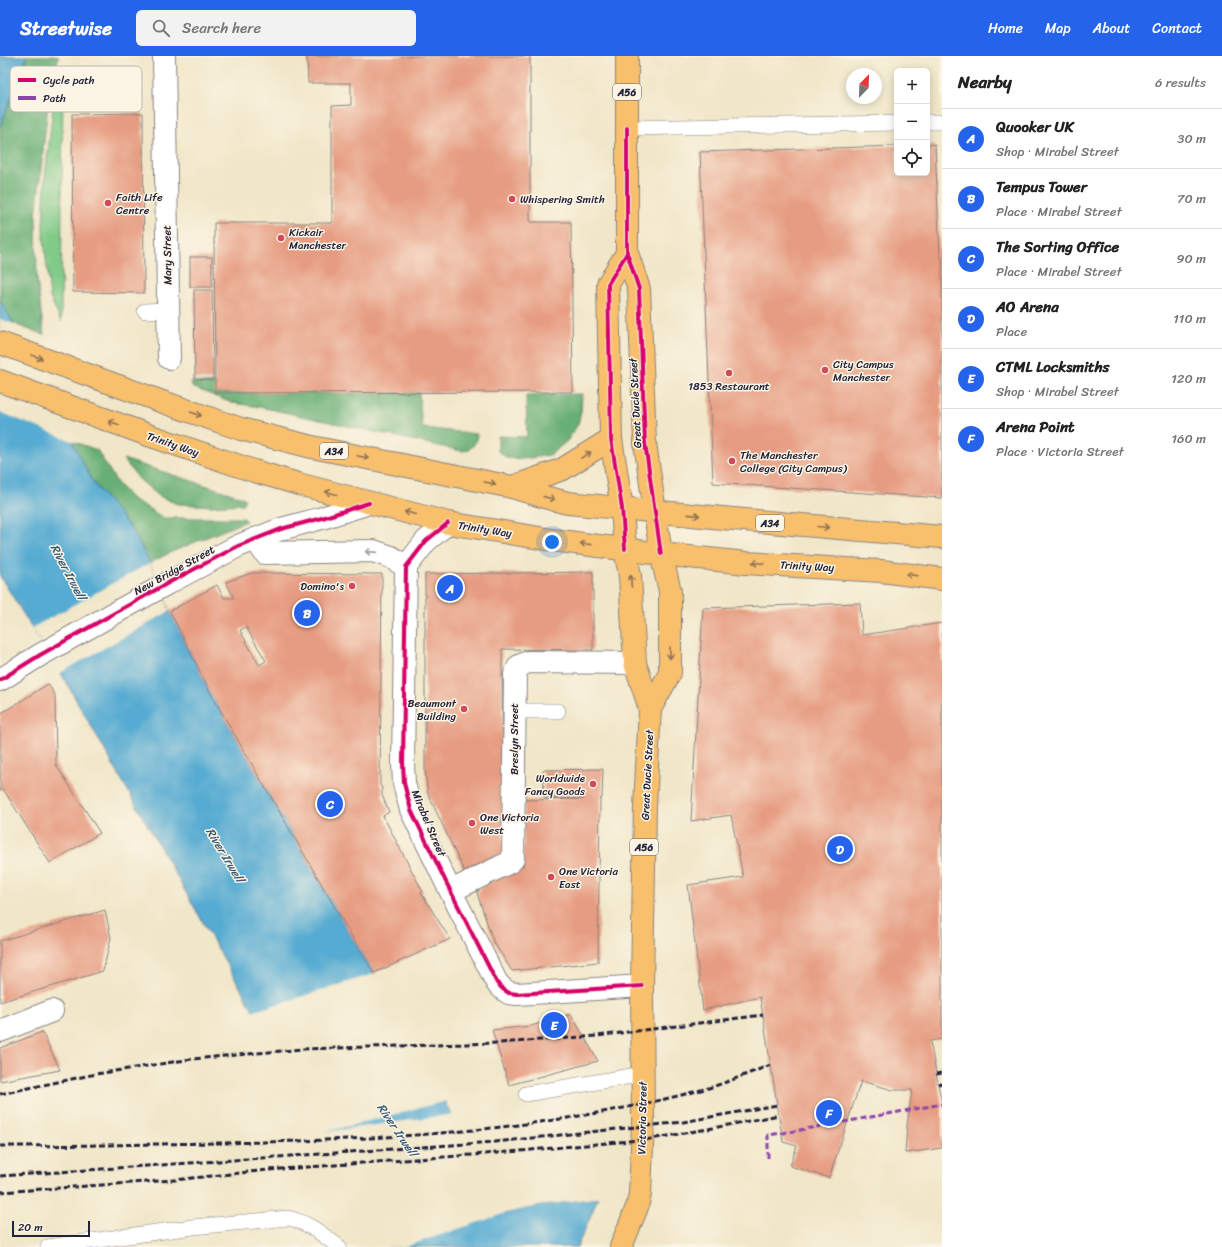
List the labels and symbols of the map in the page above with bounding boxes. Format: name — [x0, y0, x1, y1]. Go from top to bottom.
legend — [10, 66, 142, 112]
north arrow — [846, 68, 882, 104]
text: Cycle path — [43, 71, 95, 90]
road number: A56 — [613, 84, 641, 100]
text: Path — [43, 89, 66, 108]
place label: Faith Life Centre — [116, 188, 163, 220]
place label: Whispering Smith — [520, 190, 605, 209]
marker: Whispering Smith — [507, 194, 517, 204]
marker: Faith Life Centre — [103, 198, 113, 208]
place label: Kickair Manchester — [289, 223, 347, 255]
street label: Mary Street — [157, 225, 178, 285]
marker: Kickair Manchester — [276, 233, 286, 243]
one-way arrow — [30, 353, 42, 361]
place label: City Campus Manchester — [833, 355, 895, 387]
street label: Great Ducie Street — [624, 357, 647, 449]
marker: City Campus Manchester — [820, 365, 830, 375]
marker: 1853 Restaurant — [724, 368, 734, 378]
place label: 1853 Restaurant — [688, 377, 770, 396]
one-way arrow — [190, 411, 203, 418]
one-way arrow — [108, 418, 120, 426]
street label: Trinity Way — [144, 427, 202, 462]
road number: A34 — [320, 443, 348, 459]
place label: The Manchester College (City Campus) — [740, 446, 848, 478]
one-way arrow — [580, 451, 592, 459]
one-way arrow — [356, 453, 369, 461]
marker: The Manchester College (City Campus) — [727, 456, 737, 466]
one-way arrow — [483, 479, 496, 487]
one-way arrow — [325, 489, 338, 496]
one-way arrow — [542, 495, 555, 503]
one-way arrow — [403, 509, 416, 517]
one-way arrow — [687, 511, 700, 519]
road number: A34 — [756, 515, 784, 531]
street label: Trinity Way — [457, 516, 514, 543]
one-way arrow — [816, 524, 829, 531]
your location — [542, 532, 562, 552]
water label: River Irwell — [44, 540, 93, 606]
street label: New Bridge Street — [130, 540, 218, 601]
one-way arrow — [580, 540, 593, 548]
one-way arrow — [364, 548, 377, 555]
street label: Trinity Way — [779, 556, 835, 577]
one-way arrow — [752, 560, 765, 567]
one-way arrow — [906, 571, 919, 579]
pin: A — [437, 573, 463, 603]
one-way arrow — [627, 575, 634, 588]
place label: Domino's — [300, 577, 344, 596]
marker: Domino's — [347, 581, 357, 591]
pin: B — [294, 598, 320, 628]
one-way arrow — [666, 646, 674, 659]
place label: Beaumont Building — [408, 694, 457, 726]
street label: Breslyn Street — [505, 703, 524, 775]
marker: Beaumont Building — [459, 704, 469, 714]
street label: Great Ducie Street — [636, 729, 659, 821]
place label: Worldwide Fancy Goods — [525, 769, 586, 801]
marker: Worldwide Fancy Goods — [588, 779, 598, 789]
street label: Mirabel Street — [406, 787, 451, 860]
pin: C — [317, 789, 343, 819]
place label: One Victoria West — [480, 808, 539, 840]
marker: One Victoria West — [467, 818, 477, 828]
water label: River Irwell — [200, 823, 251, 889]
pin: D — [827, 834, 853, 864]
road number: A56 — [630, 839, 658, 855]
place label: One Victoria East — [559, 862, 618, 894]
marker: One Victoria East — [546, 872, 556, 882]
pin: E — [541, 1010, 567, 1040]
street label: Victoria Street — [632, 1081, 653, 1155]
pin: F — [816, 1098, 842, 1128]
water label: River Irwell — [371, 1099, 425, 1164]
scale bar — [12, 1219, 90, 1238]

